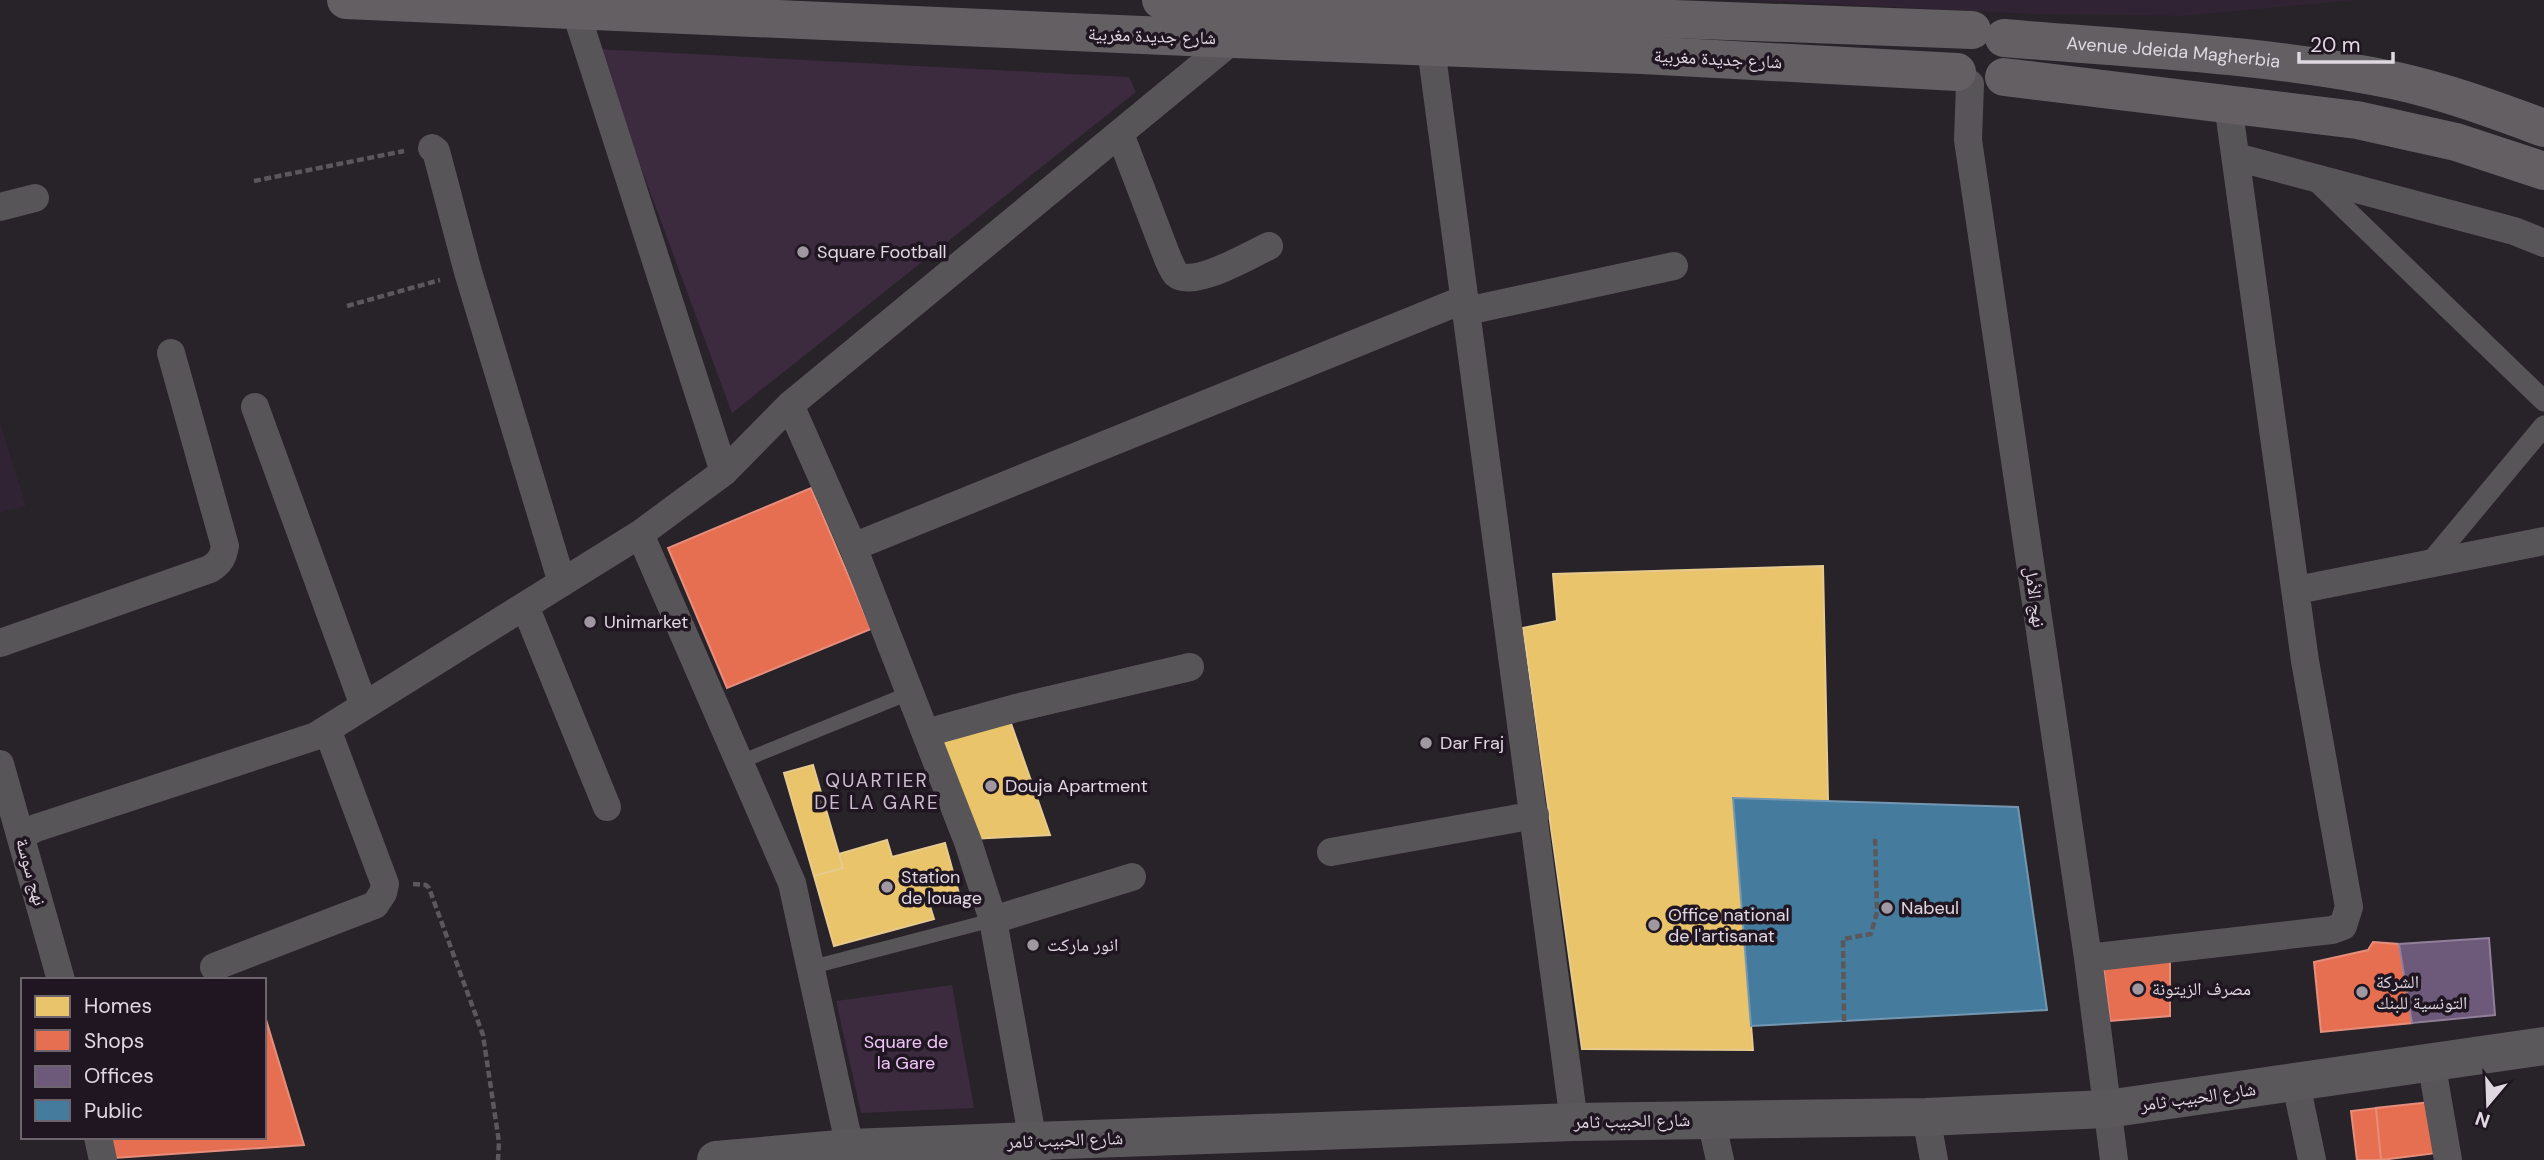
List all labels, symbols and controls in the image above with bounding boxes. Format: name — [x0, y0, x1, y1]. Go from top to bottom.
scale bar — [2299, 21, 2394, 65]
street label: شارع جديدة مغربية — [1087, 22, 1217, 50]
street label: Avenue Jdeida Magherbia — [2065, 31, 2282, 74]
text: 20 m — [2310, 31, 2361, 59]
street label: شارع جديدة مغربية — [1653, 44, 1783, 74]
place label: Square Football — [817, 240, 947, 264]
marker: Square Football — [795, 244, 811, 260]
street label: نهج الأمل — [2019, 565, 2051, 629]
place label: Unimarket — [604, 610, 688, 634]
marker: Unimarket — [582, 614, 598, 630]
place label: Dar Fraj — [1440, 731, 1504, 755]
marker: Dar Fraj — [1418, 735, 1434, 751]
district label: QUARTIER DE LA GARE — [814, 768, 940, 815]
place label: Douja Apartment — [1005, 774, 1148, 798]
marker: Douja Apartment — [983, 778, 999, 794]
street label: نهج سوسة — [10, 836, 52, 908]
place label: Station de louage — [901, 865, 982, 910]
marker: Station de louage — [879, 879, 895, 895]
place label: Nabeul — [1901, 896, 1959, 920]
marker: Nabeul — [1879, 900, 1895, 916]
place label: Office national de l'artisanat — [1668, 903, 1790, 948]
marker: Office national de l'artisanat — [1646, 917, 1662, 933]
place label: انور ماركت — [1047, 933, 1118, 957]
marker: انور ماركت — [1025, 937, 1041, 953]
place label: الشركة التونسية للبنك — [2376, 970, 2467, 1015]
place label: مصرف الزيتونة — [2152, 977, 2251, 1001]
legend — [21, 978, 266, 1139]
marker: مصرف الزيتونة — [2130, 981, 2146, 997]
marker: الشركة التونسية للبنك — [2354, 984, 2370, 1000]
text: Homes — [84, 992, 152, 1020]
text: Shops — [84, 1027, 144, 1055]
park label: Square de la Gare — [864, 1030, 948, 1075]
text: Offices — [84, 1062, 154, 1090]
north arrow — [2453, 1069, 2523, 1139]
street label: شارع الحبيب ثامر — [2138, 1077, 2257, 1117]
text: Public — [84, 1097, 143, 1125]
text: N — [2472, 1106, 2493, 1134]
street label: شارع الحبيب ثامر — [1573, 1108, 1690, 1134]
street label: شارع الحبيب ثامر — [1005, 1126, 1124, 1154]

